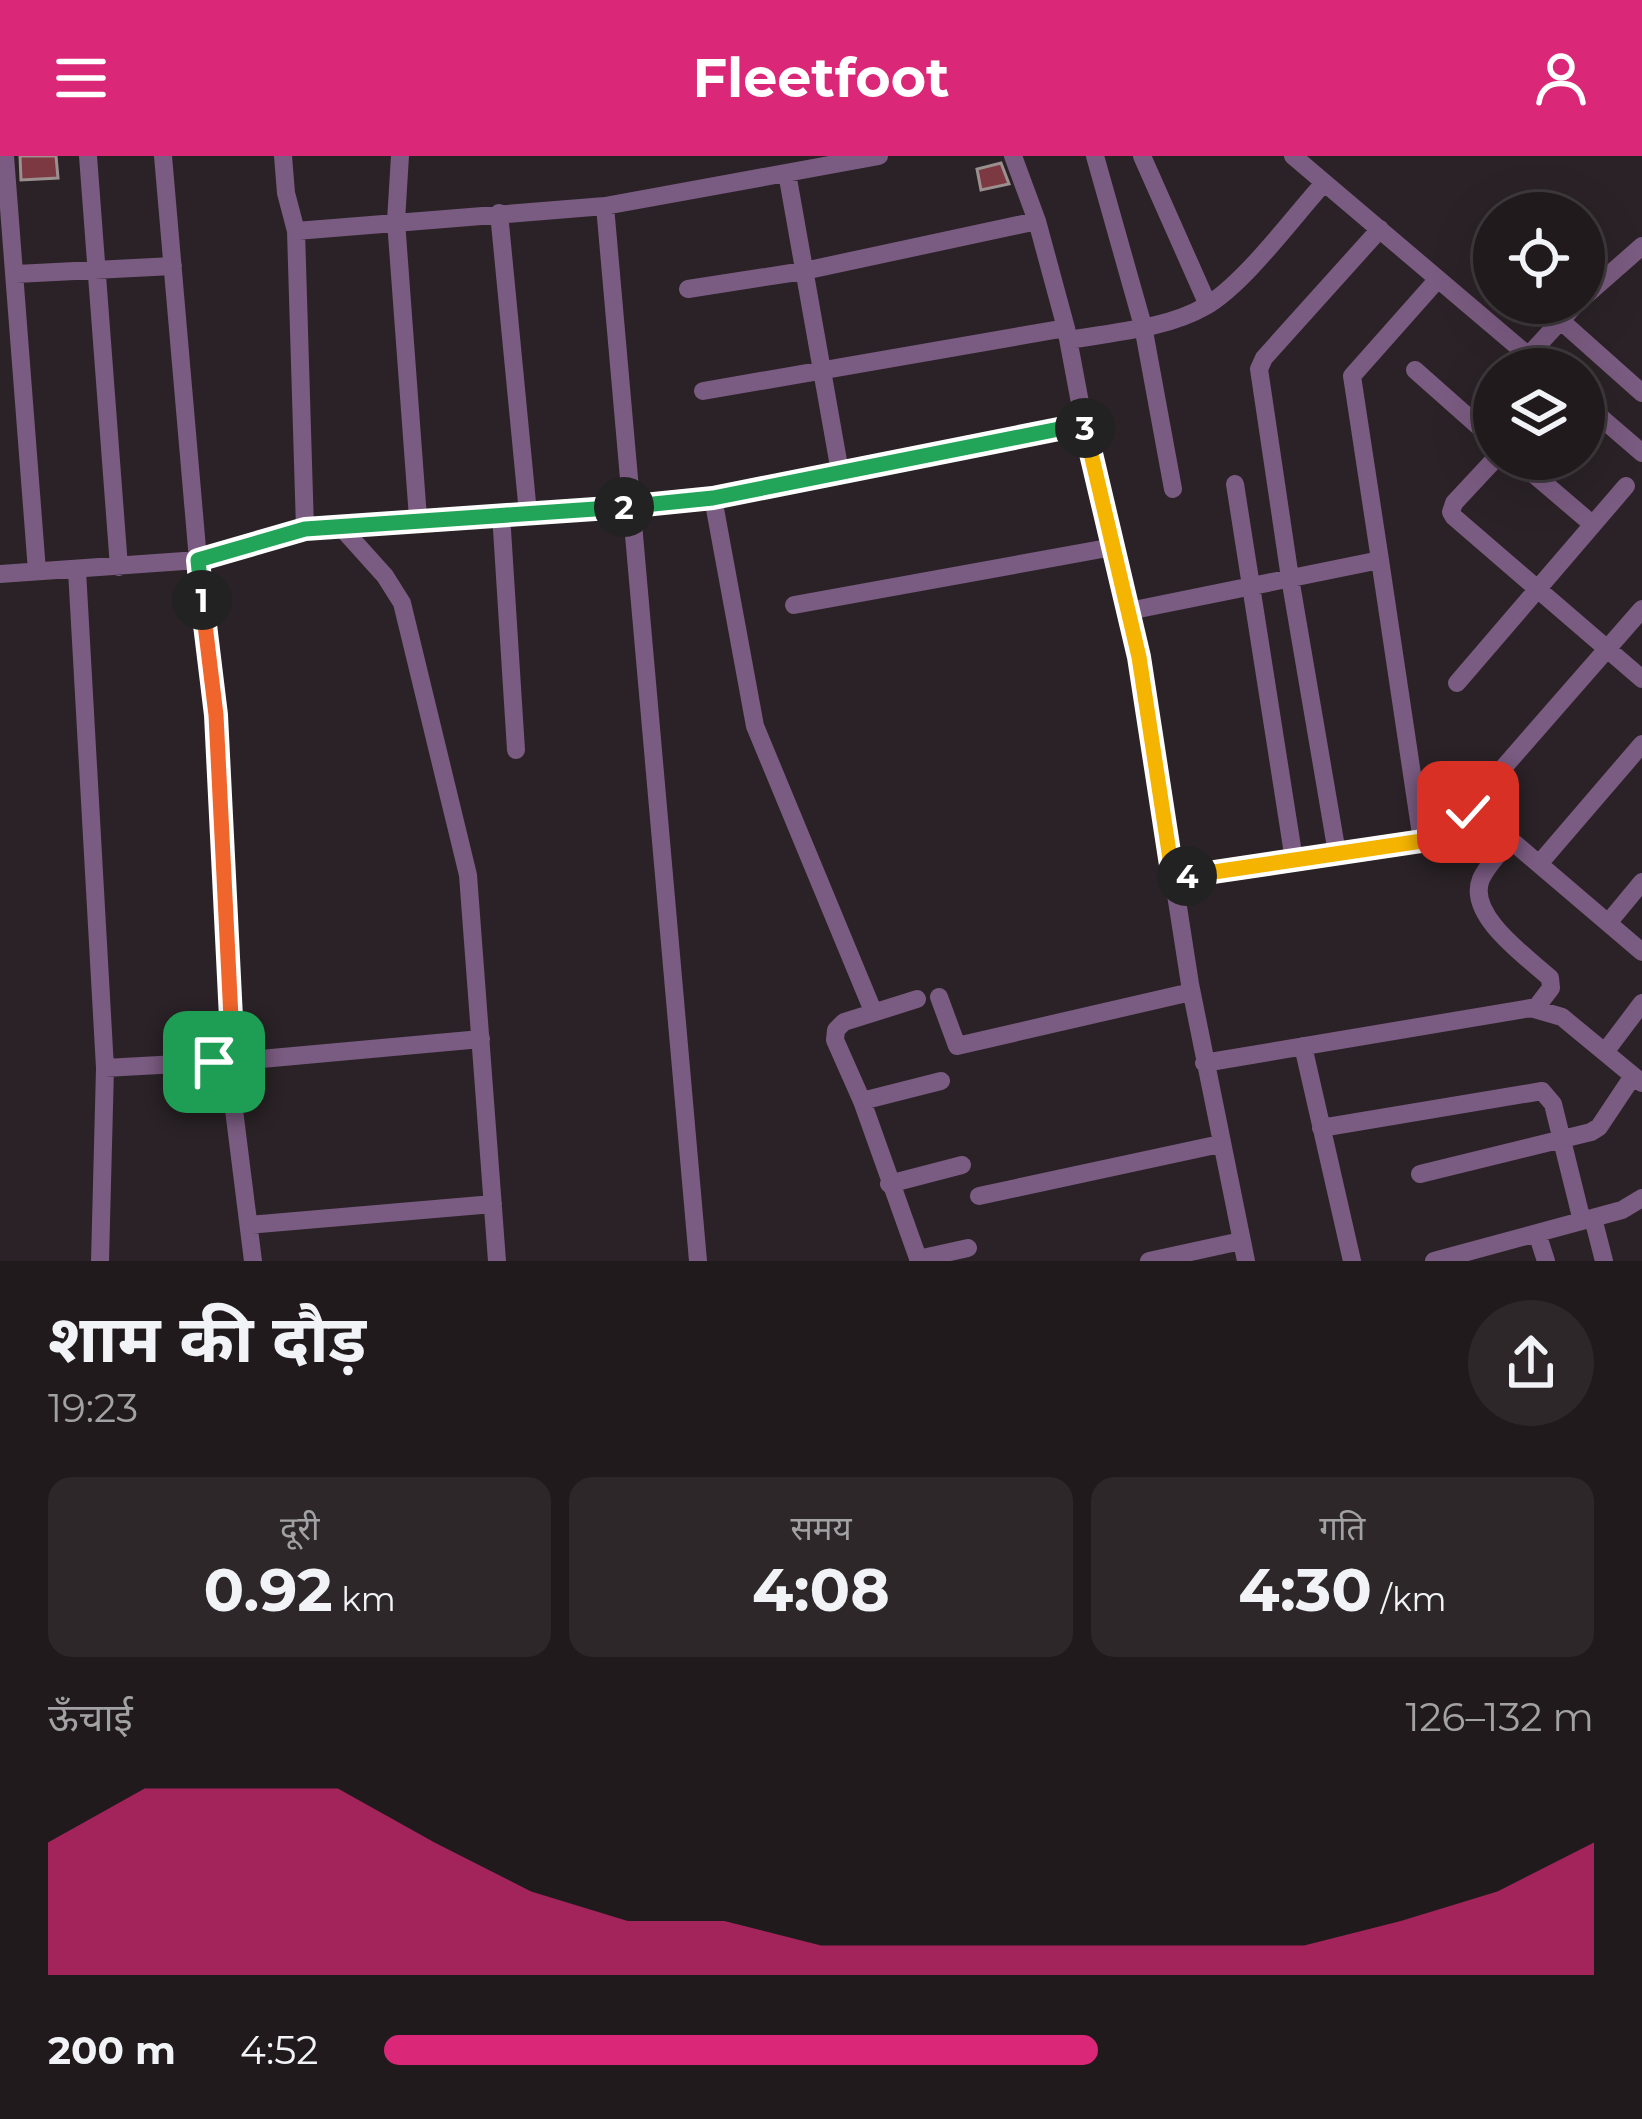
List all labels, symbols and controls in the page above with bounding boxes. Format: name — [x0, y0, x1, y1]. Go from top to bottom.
icon: menu — [48, 45, 114, 111]
text: Fleetfoot — [692, 45, 950, 111]
icon: person — [1528, 45, 1594, 111]
map controls — [1473, 192, 1605, 480]
button: locate — [1473, 192, 1605, 324]
button: layers — [1473, 348, 1605, 480]
pin: 3 — [1055, 398, 1115, 458]
text: 3 — [1075, 408, 1095, 448]
pin: 2 — [594, 477, 654, 537]
text: 2 — [614, 487, 634, 527]
pin: 1 — [172, 570, 232, 630]
text: 1 — [196, 580, 208, 620]
pin — [1417, 761, 1519, 863]
icon: check — [1435, 779, 1501, 845]
pin: 4 — [1157, 846, 1217, 906]
text: 4 — [1176, 856, 1198, 896]
pin — [163, 1011, 265, 1113]
icon: arrive — [181, 1029, 247, 1095]
text: शाम की दौड़ — [48, 1298, 366, 1379]
button: share — [1468, 1300, 1594, 1426]
text: 19:23 — [48, 1384, 138, 1432]
text: दूरी — [280, 1508, 319, 1548]
text: समय — [790, 1508, 852, 1548]
text: गति — [1319, 1508, 1365, 1548]
text: 0.92 — [204, 1553, 333, 1626]
text: 4:08 — [752, 1553, 890, 1626]
text: 4:30 — [1238, 1553, 1372, 1626]
text: km — [333, 1579, 396, 1619]
text: /km — [1372, 1579, 1446, 1619]
text: ऊँचाई — [48, 1693, 133, 1741]
text: 126–132 m — [1405, 1693, 1594, 1741]
text: 200 m — [48, 2026, 176, 2074]
text: 4:52 — [240, 2026, 318, 2074]

